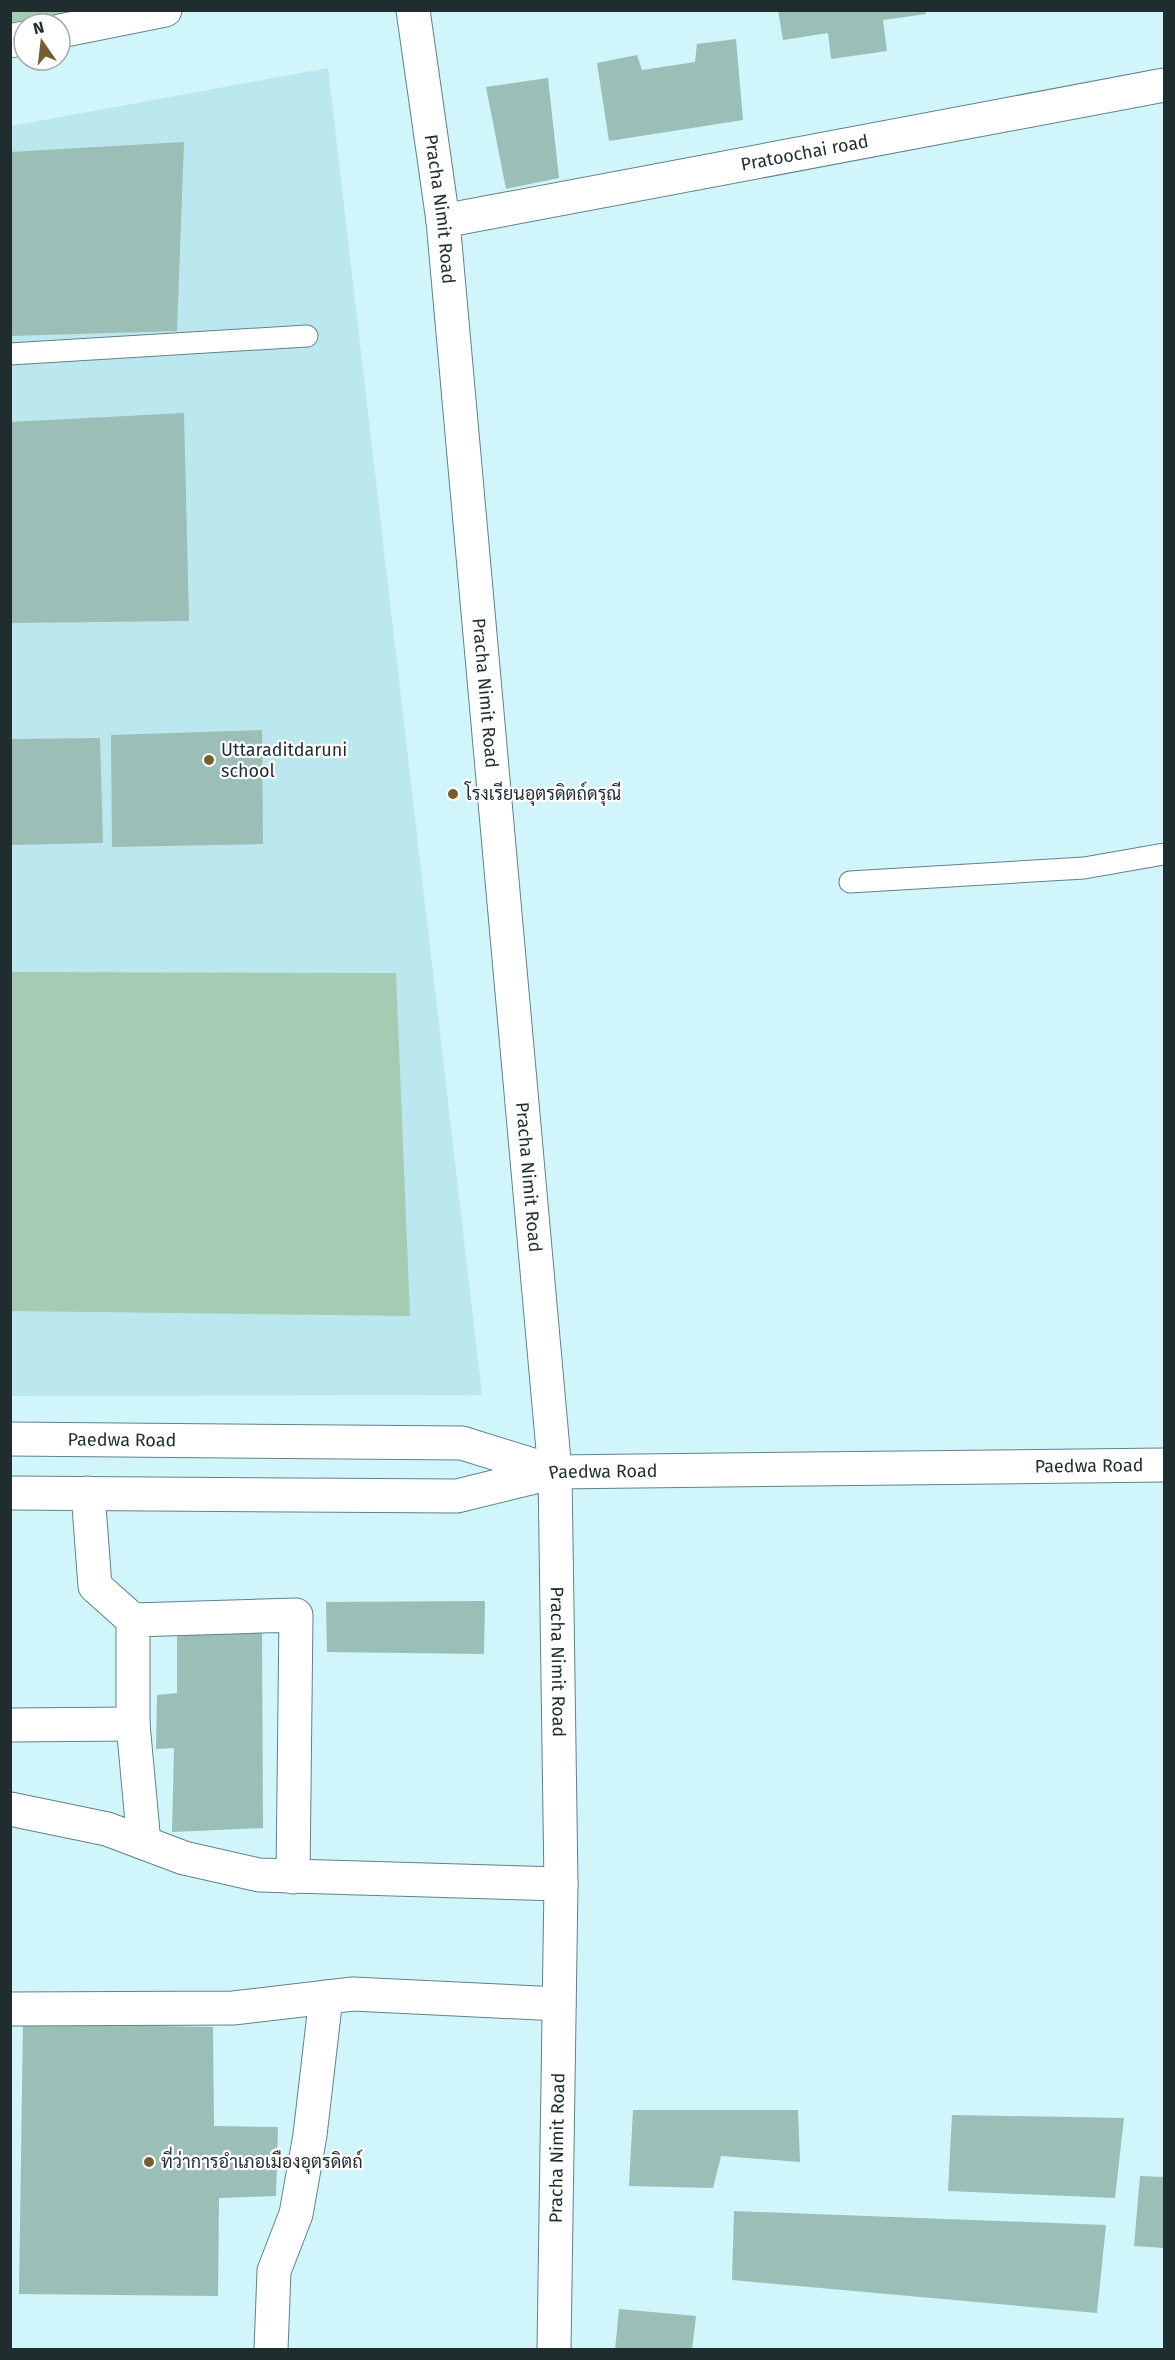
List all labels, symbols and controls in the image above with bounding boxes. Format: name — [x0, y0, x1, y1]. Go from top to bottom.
north arrow — [12, 12, 72, 72]
text: N — [31, 17, 46, 38]
street label: Pratoochai road — [739, 130, 870, 176]
street label: Pracha Nimit Road — [420, 133, 460, 285]
street label: Pracha Nimit Road — [468, 617, 503, 769]
place label: Uttaraditdaruni school — [221, 739, 347, 782]
marker: Uttaraditdaruni school — [202, 753, 216, 767]
place label: โรงเรียนอุตรดิตถ์ดรุณี — [464, 781, 621, 806]
marker: โรงเรียนอุตรดิตถ์ดรุณี — [446, 787, 460, 801]
street label: Pracha Nimit Road — [511, 1101, 546, 1253]
street label: Paedwa Road — [68, 1429, 176, 1451]
street label: Paedwa Road — [1035, 1454, 1144, 1477]
street label: Paedwa Road — [546, 1460, 658, 1484]
street label: Pracha Nimit Road — [546, 1586, 570, 1737]
street label: Pracha Nimit Road — [545, 2073, 569, 2223]
place label: ที่ว่าการอำเภอเมืองอุตรดิตถ์ — [161, 2146, 363, 2174]
marker: ที่ว่าการอำเภอเมืองอุตรดิตถ์ — [142, 2155, 156, 2169]

